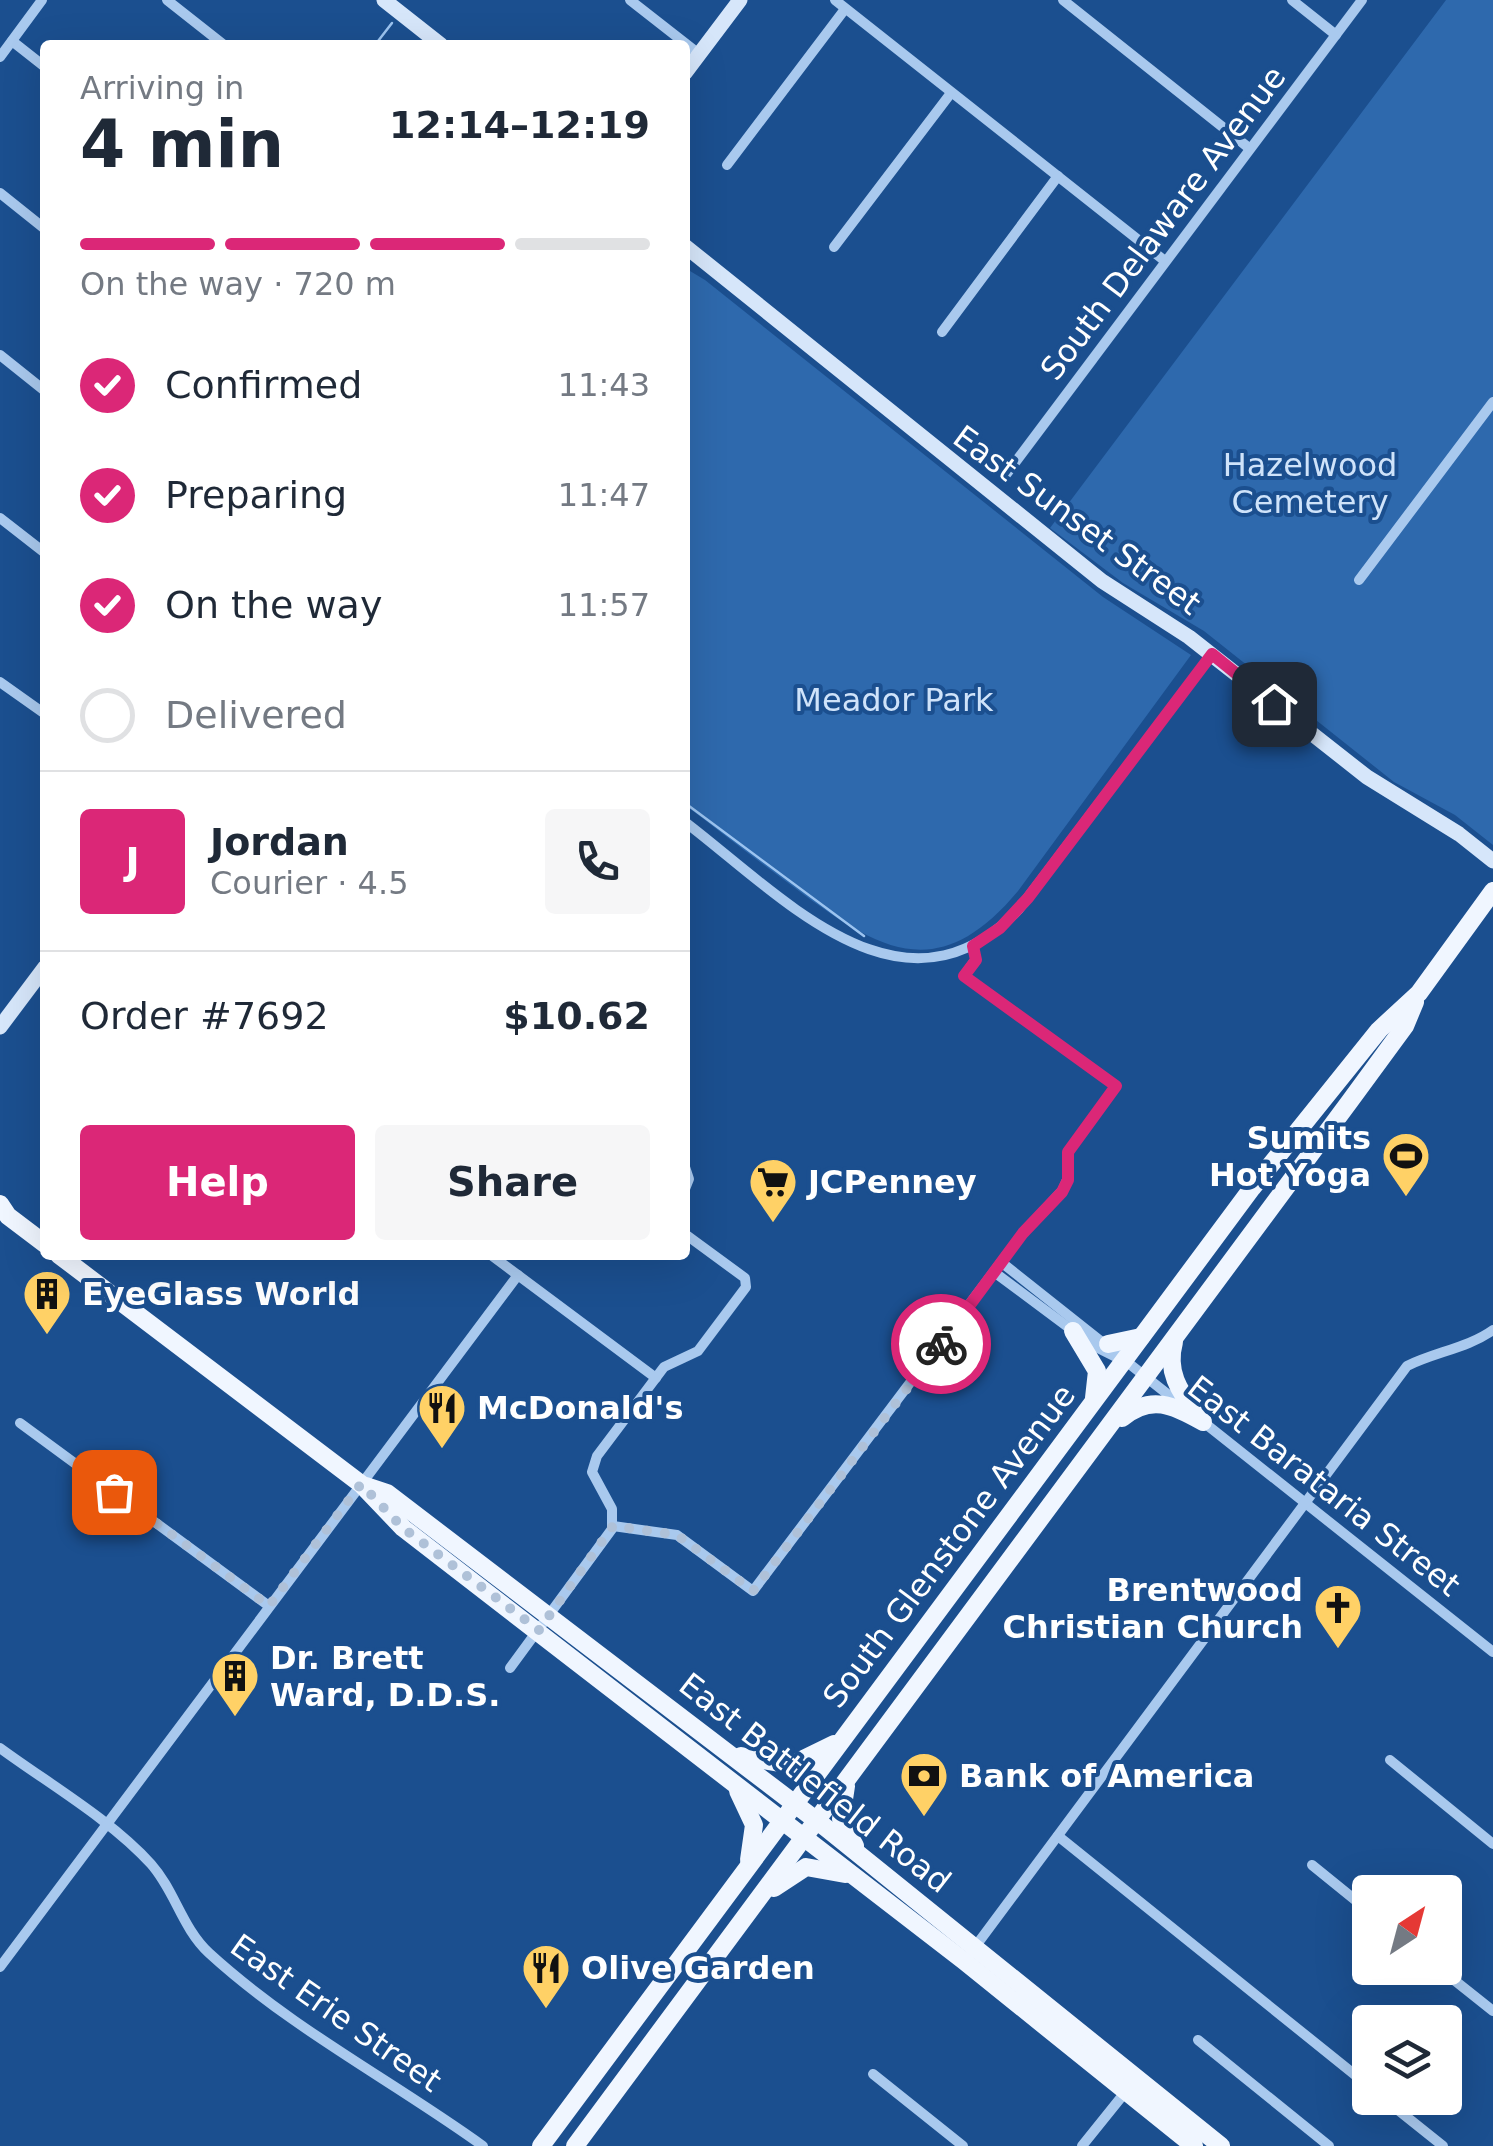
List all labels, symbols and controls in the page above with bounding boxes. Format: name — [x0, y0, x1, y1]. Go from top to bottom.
street label: South Delaware Avenue — [1033, 59, 1293, 387]
text: Arriving in — [80, 69, 244, 107]
text: 12:14–12:19 — [389, 103, 650, 147]
text: 4 min — [80, 107, 284, 182]
text: On the way · 720 m — [80, 265, 396, 303]
icon: check — [80, 358, 135, 413]
text: Confirmed — [165, 363, 362, 407]
text: 11:43 — [558, 366, 650, 404]
street label: East Sunset Street — [946, 418, 1208, 622]
park label: Hazelwood Cemetery — [1223, 446, 1397, 521]
icon: check — [80, 468, 135, 523]
text: Preparing — [165, 473, 347, 517]
text: 11:47 — [558, 476, 650, 514]
icon: check — [80, 578, 135, 633]
text: On the way — [165, 583, 382, 627]
text: 11:57 — [558, 586, 650, 624]
pin — [1232, 662, 1317, 747]
icon: home — [1247, 677, 1302, 732]
park label: Meador Park — [794, 681, 994, 719]
text: Delivered — [165, 693, 347, 737]
button: phone — [545, 809, 650, 914]
text: Jordan — [210, 820, 349, 864]
text: J — [125, 839, 140, 883]
text: Courier · 4.5 — [210, 864, 409, 902]
text: Order #7692 — [80, 994, 329, 1038]
text: $10.62 — [503, 994, 650, 1038]
place label: Sumits Hot Yoga — [1209, 1119, 1371, 1194]
button: Help — [80, 1125, 355, 1240]
button: Share — [375, 1125, 650, 1240]
sports icon: Sumits Hot Yoga — [1380, 1130, 1432, 1198]
supermarket icon: JCPenney — [747, 1156, 799, 1224]
place label: JCPenney — [806, 1163, 977, 1201]
building icon: EyeGlass World — [21, 1268, 73, 1336]
place label: EyeGlass World — [82, 1275, 360, 1313]
courier — [891, 1294, 991, 1394]
icon: bike — [914, 1317, 969, 1372]
street label: East Barataria Street — [1180, 1368, 1468, 1604]
street label: South Glenstone Avenue — [815, 1377, 1083, 1715]
restaurant icon: McDonald's — [416, 1382, 468, 1450]
place label: McDonald's — [477, 1389, 683, 1427]
pin — [72, 1450, 157, 1535]
icon: bag — [87, 1465, 142, 1520]
place label: Brentwood Christian Church — [1003, 1571, 1303, 1646]
church icon: Brentwood Christian Church — [1312, 1582, 1364, 1650]
place label: Dr. Brett Ward, D.D.S. — [270, 1639, 500, 1714]
building icon: Dr. Brett Ward, D.D.S. — [209, 1650, 261, 1718]
street label: East Battlefield Road — [672, 1665, 958, 1901]
bank icon: Bank of America — [898, 1750, 950, 1818]
place label: Bank of America — [959, 1757, 1254, 1795]
north arrow — [1352, 1875, 1462, 1985]
map controls — [1352, 1875, 1462, 2115]
street label: East Erie Street — [223, 1926, 449, 2100]
restaurant icon: Olive Garden — [520, 1942, 572, 2010]
place label: Olive Garden — [581, 1949, 815, 1987]
button: layers — [1352, 2005, 1462, 2115]

